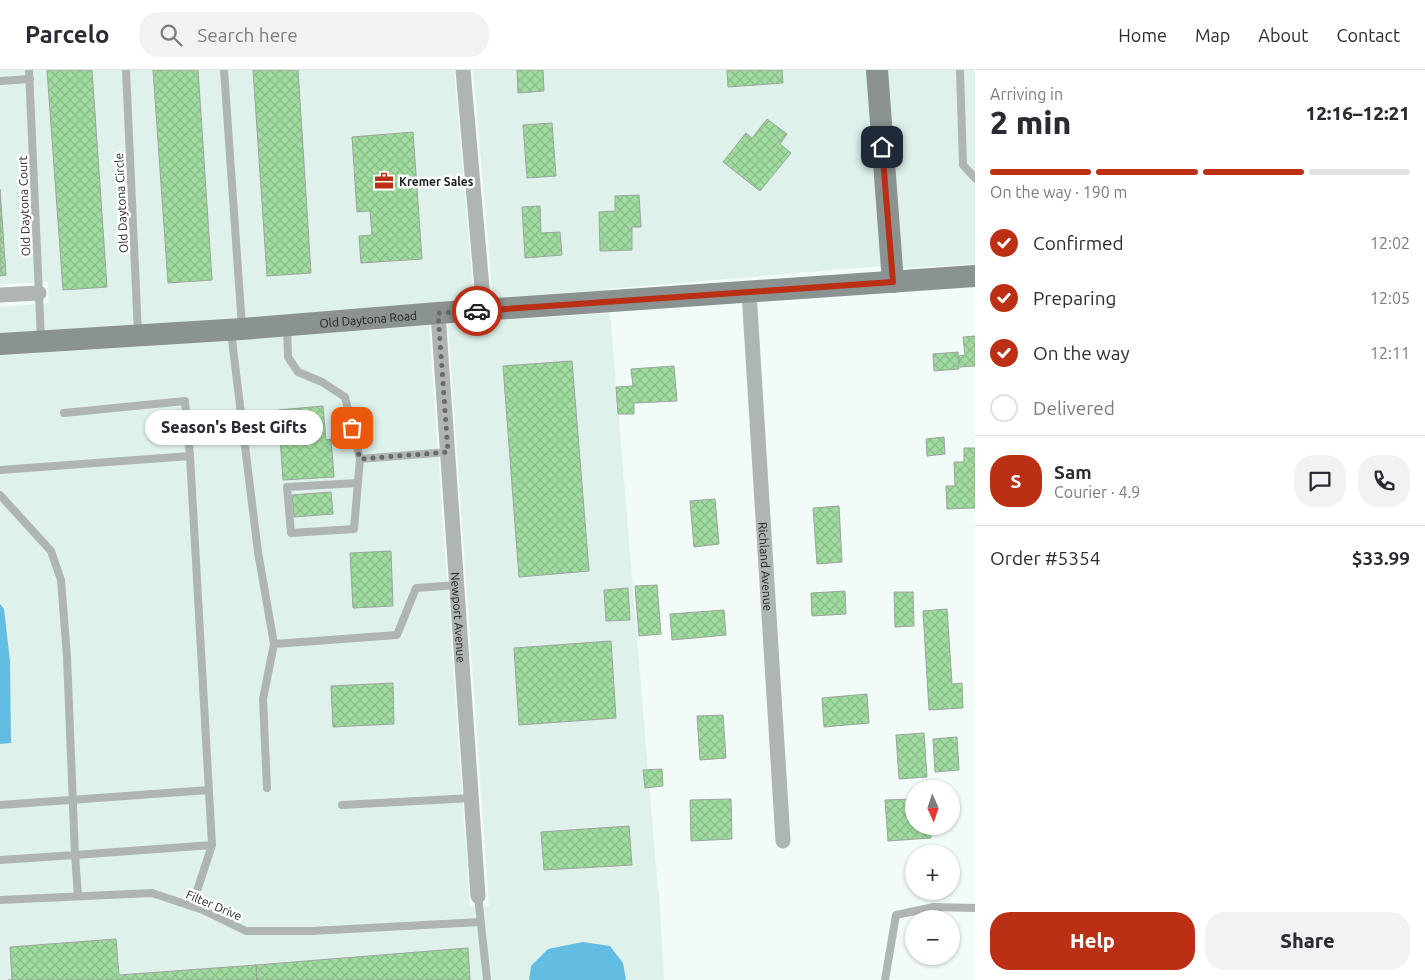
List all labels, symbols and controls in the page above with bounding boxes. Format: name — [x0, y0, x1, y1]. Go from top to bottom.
search box — [139, 12, 489, 57]
text: Parcelo — [25, 21, 109, 48]
icon: search — [157, 21, 185, 49]
text: Search here — [197, 24, 298, 46]
text: Home — [1118, 25, 1167, 45]
text: Map — [1195, 25, 1230, 45]
text: About — [1258, 25, 1308, 45]
text: Contact — [1336, 25, 1400, 45]
text: Arriving in — [990, 85, 1063, 103]
text: 12:16–12:21 — [1305, 102, 1410, 124]
text: 2 min — [990, 104, 1071, 140]
pin — [861, 126, 903, 168]
icon: home — [868, 133, 896, 161]
street label: Old Daytona Circle — [112, 153, 130, 253]
street label: Old Daytona Court — [16, 155, 32, 257]
office icon: Kremer Sales — [373, 170, 395, 192]
place label: Kremer Sales — [399, 175, 474, 188]
text: On the way · 190 m — [990, 183, 1127, 201]
icon: check — [990, 229, 1018, 257]
text: Confirmed — [1033, 232, 1124, 254]
text: 12:02 — [1370, 234, 1410, 252]
icon: check — [990, 284, 1018, 312]
courier — [452, 286, 502, 336]
text: Preparing — [1033, 287, 1117, 309]
text: 12:05 — [1370, 289, 1410, 307]
icon: car — [463, 297, 491, 325]
street label: Old Daytona Road — [319, 308, 417, 329]
icon: check — [990, 339, 1018, 367]
text: On the way — [1033, 342, 1130, 364]
text: 12:11 — [1370, 344, 1410, 362]
text: Delivered — [1033, 397, 1115, 419]
pin — [331, 407, 373, 449]
callout: Season's Best Gifts — [145, 410, 322, 446]
icon: bag — [338, 414, 366, 442]
text: Season's Best Gifts — [161, 418, 307, 436]
button: chat — [1294, 455, 1346, 507]
button: phone — [1358, 455, 1410, 507]
text: Sam — [1054, 461, 1092, 483]
text: S — [1011, 470, 1021, 492]
text: Courier · 4.9 — [1054, 483, 1140, 501]
street label: Richland Avenue — [757, 521, 775, 611]
text: Order #5354 — [990, 547, 1100, 569]
text: $33.99 — [1352, 547, 1410, 569]
street label: Newport Avenue — [449, 571, 468, 663]
north arrow — [905, 780, 960, 835]
map controls — [905, 780, 960, 965]
button: + — [905, 845, 960, 900]
street label: Filter Drive — [184, 887, 244, 923]
button: − — [905, 910, 960, 965]
button: Help — [990, 912, 1195, 970]
button: Share — [1205, 912, 1410, 970]

